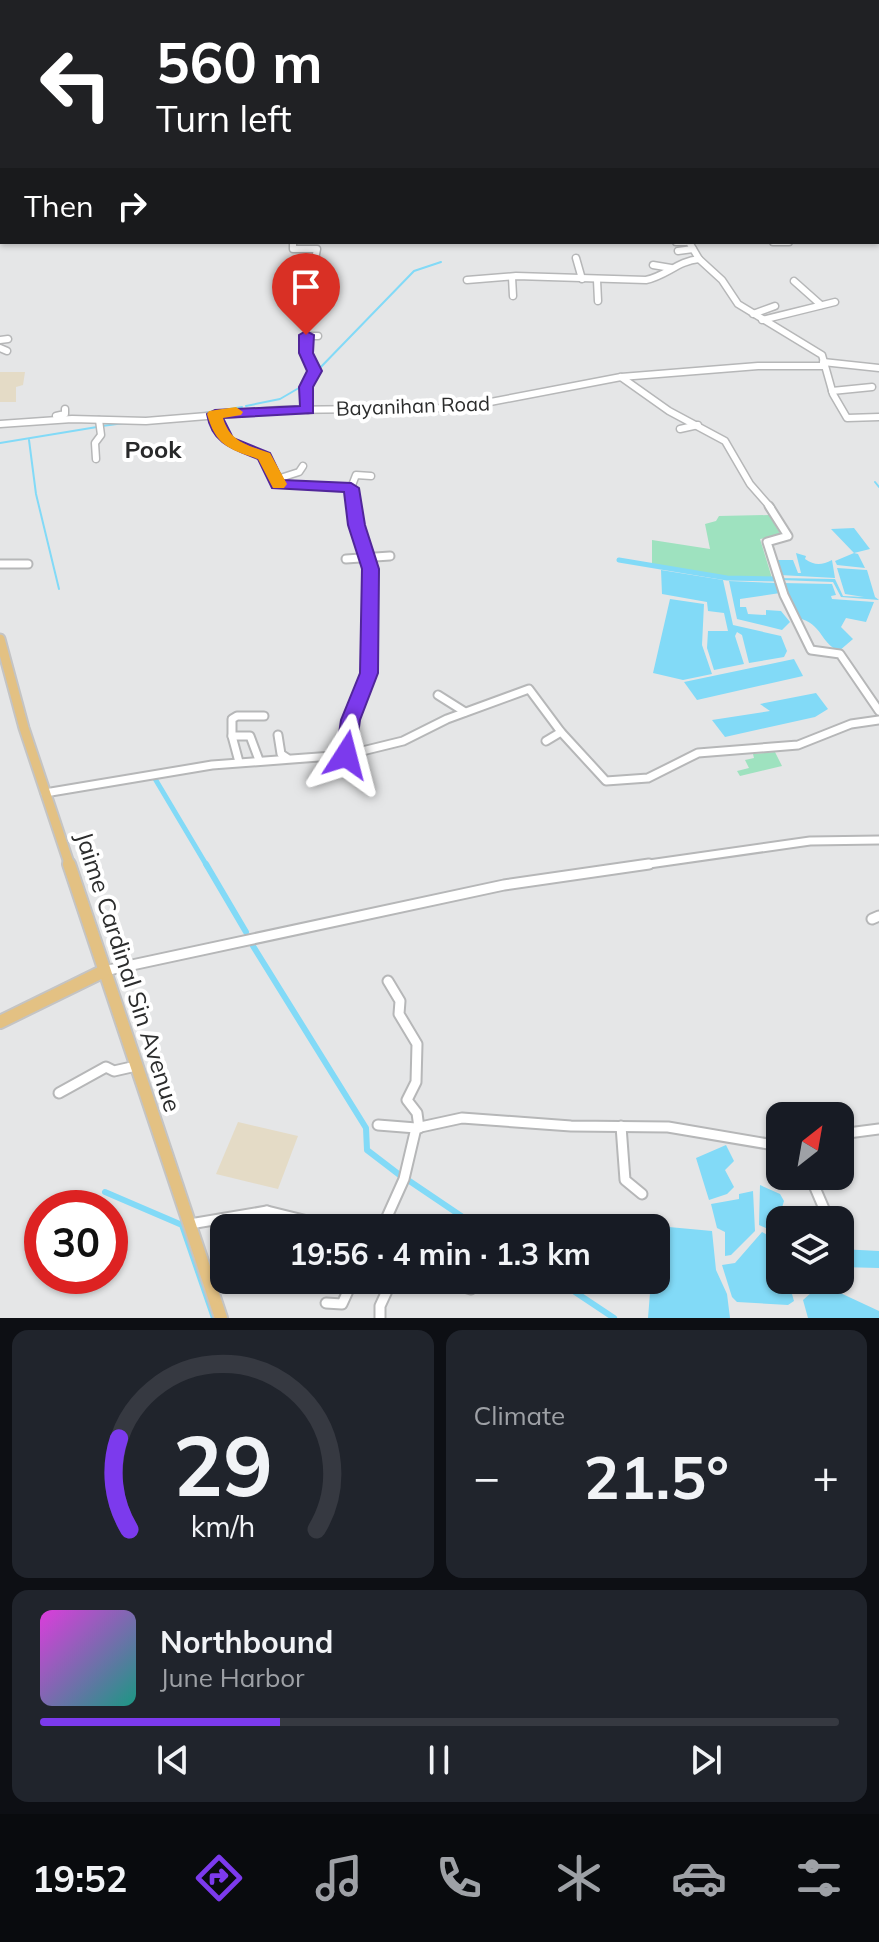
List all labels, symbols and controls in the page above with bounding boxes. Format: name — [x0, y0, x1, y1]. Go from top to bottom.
text: 560 m — [156, 27, 323, 97]
icon: left — [24, 32, 128, 136]
text: Turn left — [156, 96, 292, 141]
icon: right — [110, 184, 154, 228]
text: Then — [24, 187, 94, 225]
pin — [272, 253, 340, 335]
icon: arrive — [284, 265, 328, 309]
street label: Bayanihan Road — [336, 390, 490, 421]
district label: Pook — [124, 434, 182, 464]
position arrow — [304, 713, 388, 797]
street label: Jaime Cardinal Sin Avenue — [69, 828, 188, 1115]
north arrow — [766, 1102, 854, 1190]
map controls — [766, 1102, 854, 1294]
speed limit sign: 30 — [24, 1190, 128, 1294]
button: layers — [766, 1206, 854, 1294]
text: 19:56 · 4 min · 1.3 km — [289, 1235, 591, 1273]
text: Climate — [474, 1399, 565, 1432]
text: 29 — [173, 1412, 273, 1517]
text: 21.5° — [583, 1439, 729, 1514]
text: − — [474, 1449, 500, 1504]
text: + — [813, 1449, 839, 1504]
text: km/h — [190, 1508, 255, 1544]
text: Northbound — [160, 1623, 333, 1661]
text: June Harbor — [160, 1661, 305, 1694]
icon: previous — [151, 1738, 195, 1782]
icon: pause — [417, 1738, 461, 1782]
icon: next — [684, 1738, 728, 1782]
icon: directions — [191, 1850, 247, 1906]
icon: music — [311, 1850, 367, 1906]
icon: phone — [431, 1850, 487, 1906]
icon: climate — [551, 1850, 607, 1906]
icon: car — [671, 1850, 727, 1906]
icon: filters — [791, 1850, 847, 1906]
text: 19:52 — [32, 1856, 127, 1901]

